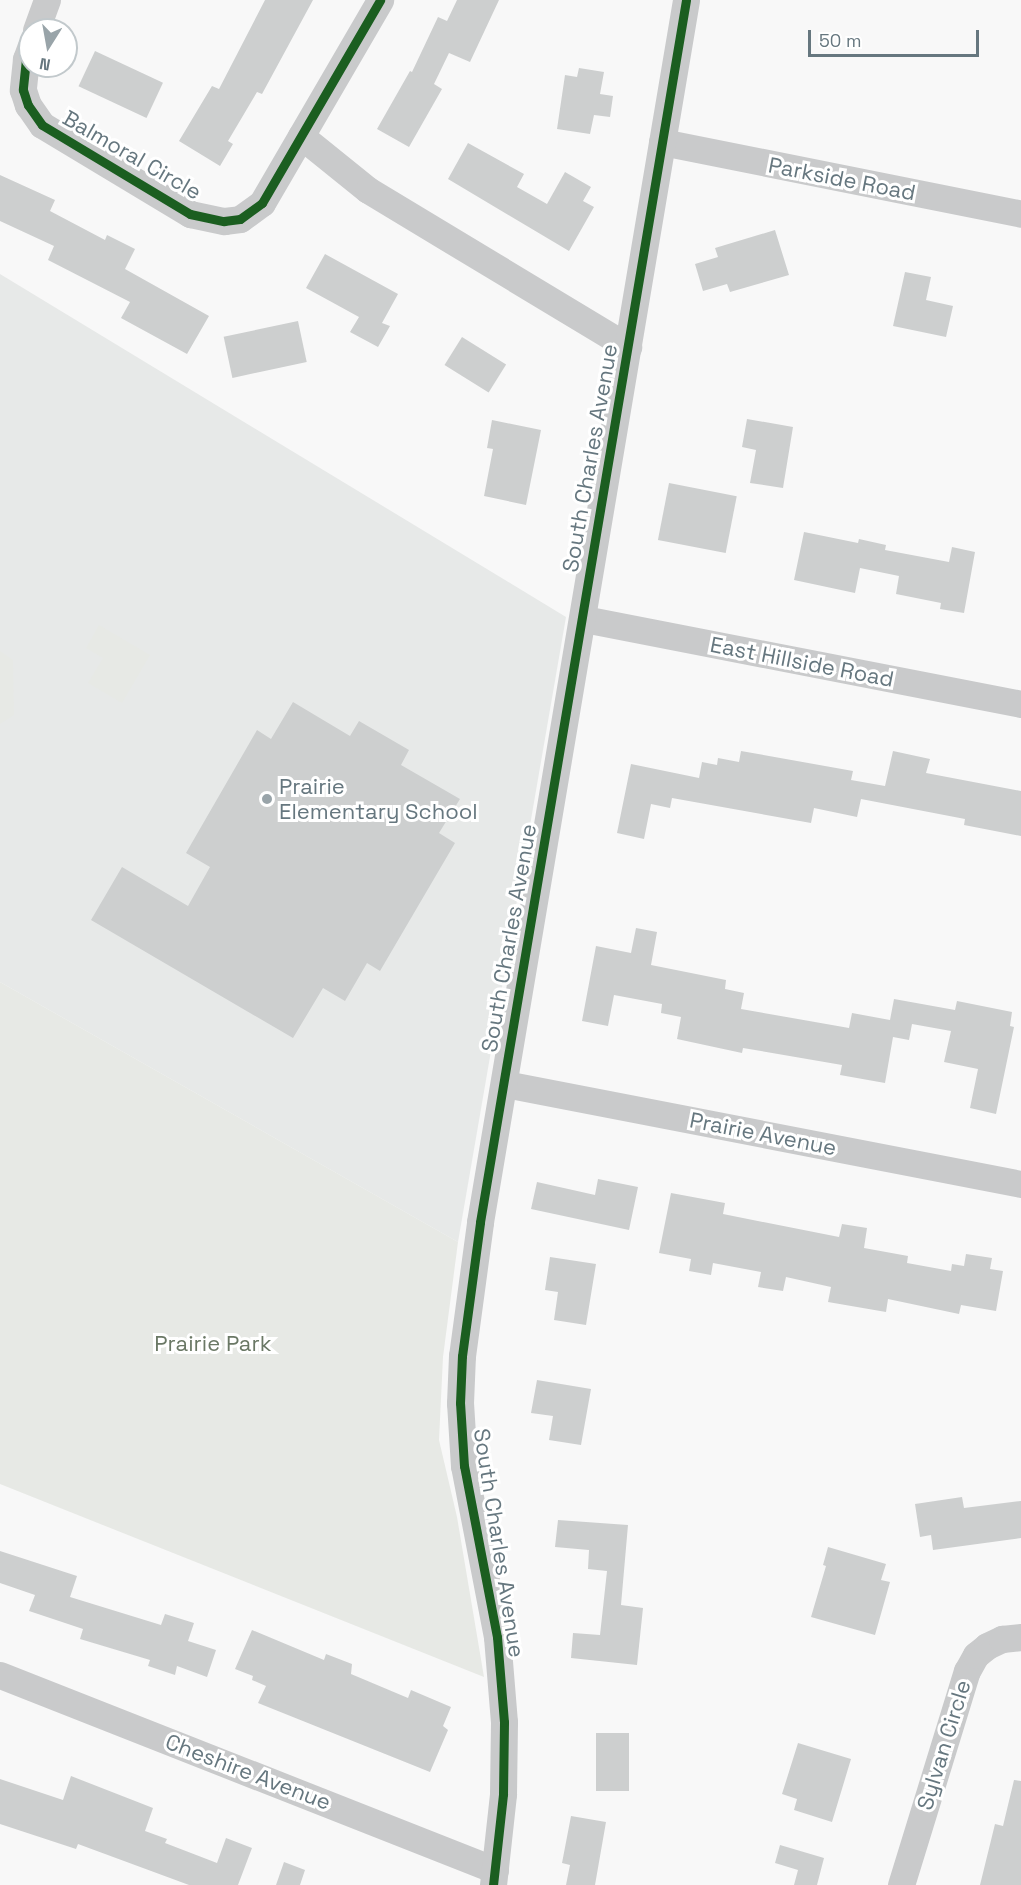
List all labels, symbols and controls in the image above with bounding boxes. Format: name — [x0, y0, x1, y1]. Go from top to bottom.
north arrow — [18, 18, 78, 78]
scale bar — [811, 18, 982, 56]
text: 50 m — [819, 29, 861, 52]
text: N — [38, 53, 52, 76]
street label: Balmoral Circle — [58, 105, 206, 205]
street label: Parkside Road — [766, 152, 918, 206]
street label: South Charles Avenue — [557, 342, 623, 574]
street label: East Hillside Road — [708, 631, 896, 693]
place label: Prairie Elementary School — [279, 773, 478, 824]
marker: Prairie Elementary School — [260, 792, 274, 806]
street label: South Charles Avenue — [476, 822, 542, 1054]
street label: Prairie Avenue — [687, 1107, 839, 1161]
park label: Prairie Park — [154, 1331, 272, 1357]
street label: South Charles Avenue — [468, 1427, 530, 1659]
street label: Sylvan Circle — [912, 1677, 976, 1813]
street label: Cheshire Avenue — [161, 1728, 335, 1816]

